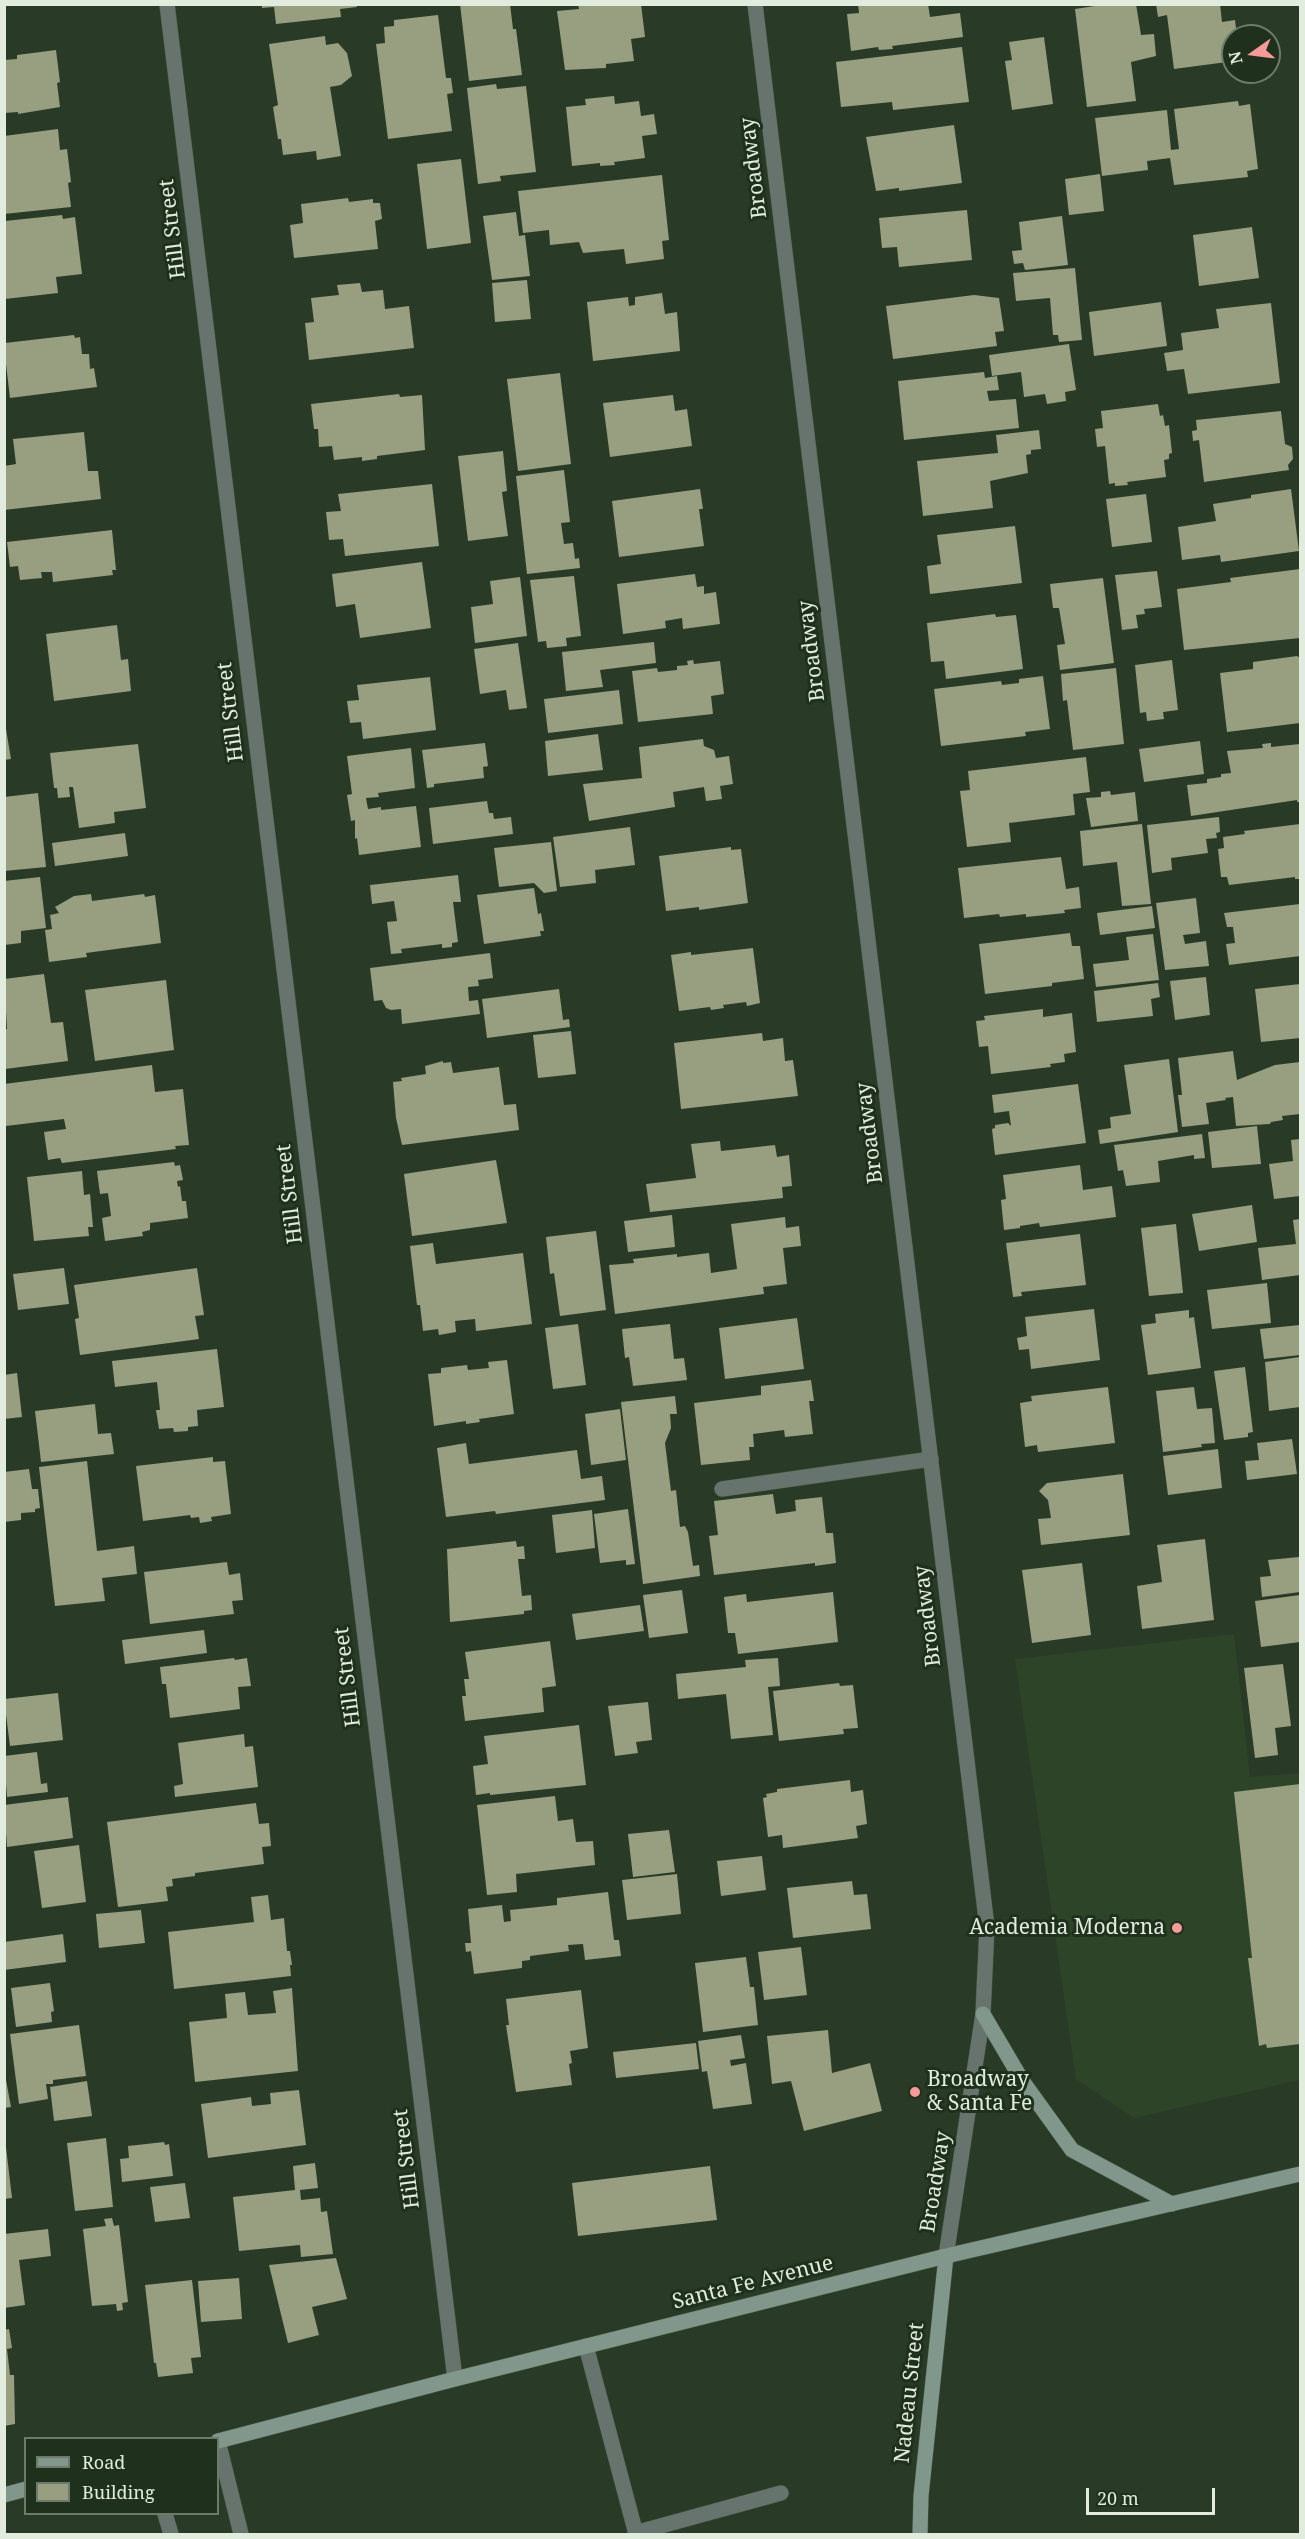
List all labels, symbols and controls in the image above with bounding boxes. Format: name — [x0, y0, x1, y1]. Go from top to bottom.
north arrow — [1221, 24, 1281, 84]
text: N — [1223, 49, 1248, 67]
street label: Broadway — [735, 116, 773, 220]
street label: Hill Street — [154, 178, 192, 280]
street label: Broadway — [793, 599, 831, 703]
street label: Hill Street — [212, 661, 250, 763]
street label: Broadway — [851, 1081, 889, 1185]
street label: Hill Street — [271, 1143, 309, 1245]
street label: Broadway — [909, 1564, 947, 1668]
street label: Hill Street — [329, 1626, 367, 1728]
place label: Academia Moderna — [969, 1915, 1165, 1941]
marker: Academia Moderna — [1170, 1921, 1184, 1935]
place label: Broadway & Santa Fe — [927, 2067, 1032, 2117]
marker: Broadway & Santa Fe — [908, 2085, 922, 2099]
street label: Hill Street — [388, 2108, 426, 2210]
street label: Broadway — [916, 2130, 956, 2234]
street label: Santa Fe Avenue — [670, 2251, 836, 2315]
street label: Nadeau Street — [890, 2321, 930, 2465]
legend — [24, 2437, 219, 2515]
text: Road — [82, 2450, 125, 2474]
scale bar — [1089, 2476, 1218, 2514]
text: Building — [82, 2480, 155, 2504]
text: 20 m — [1097, 2486, 1139, 2510]

